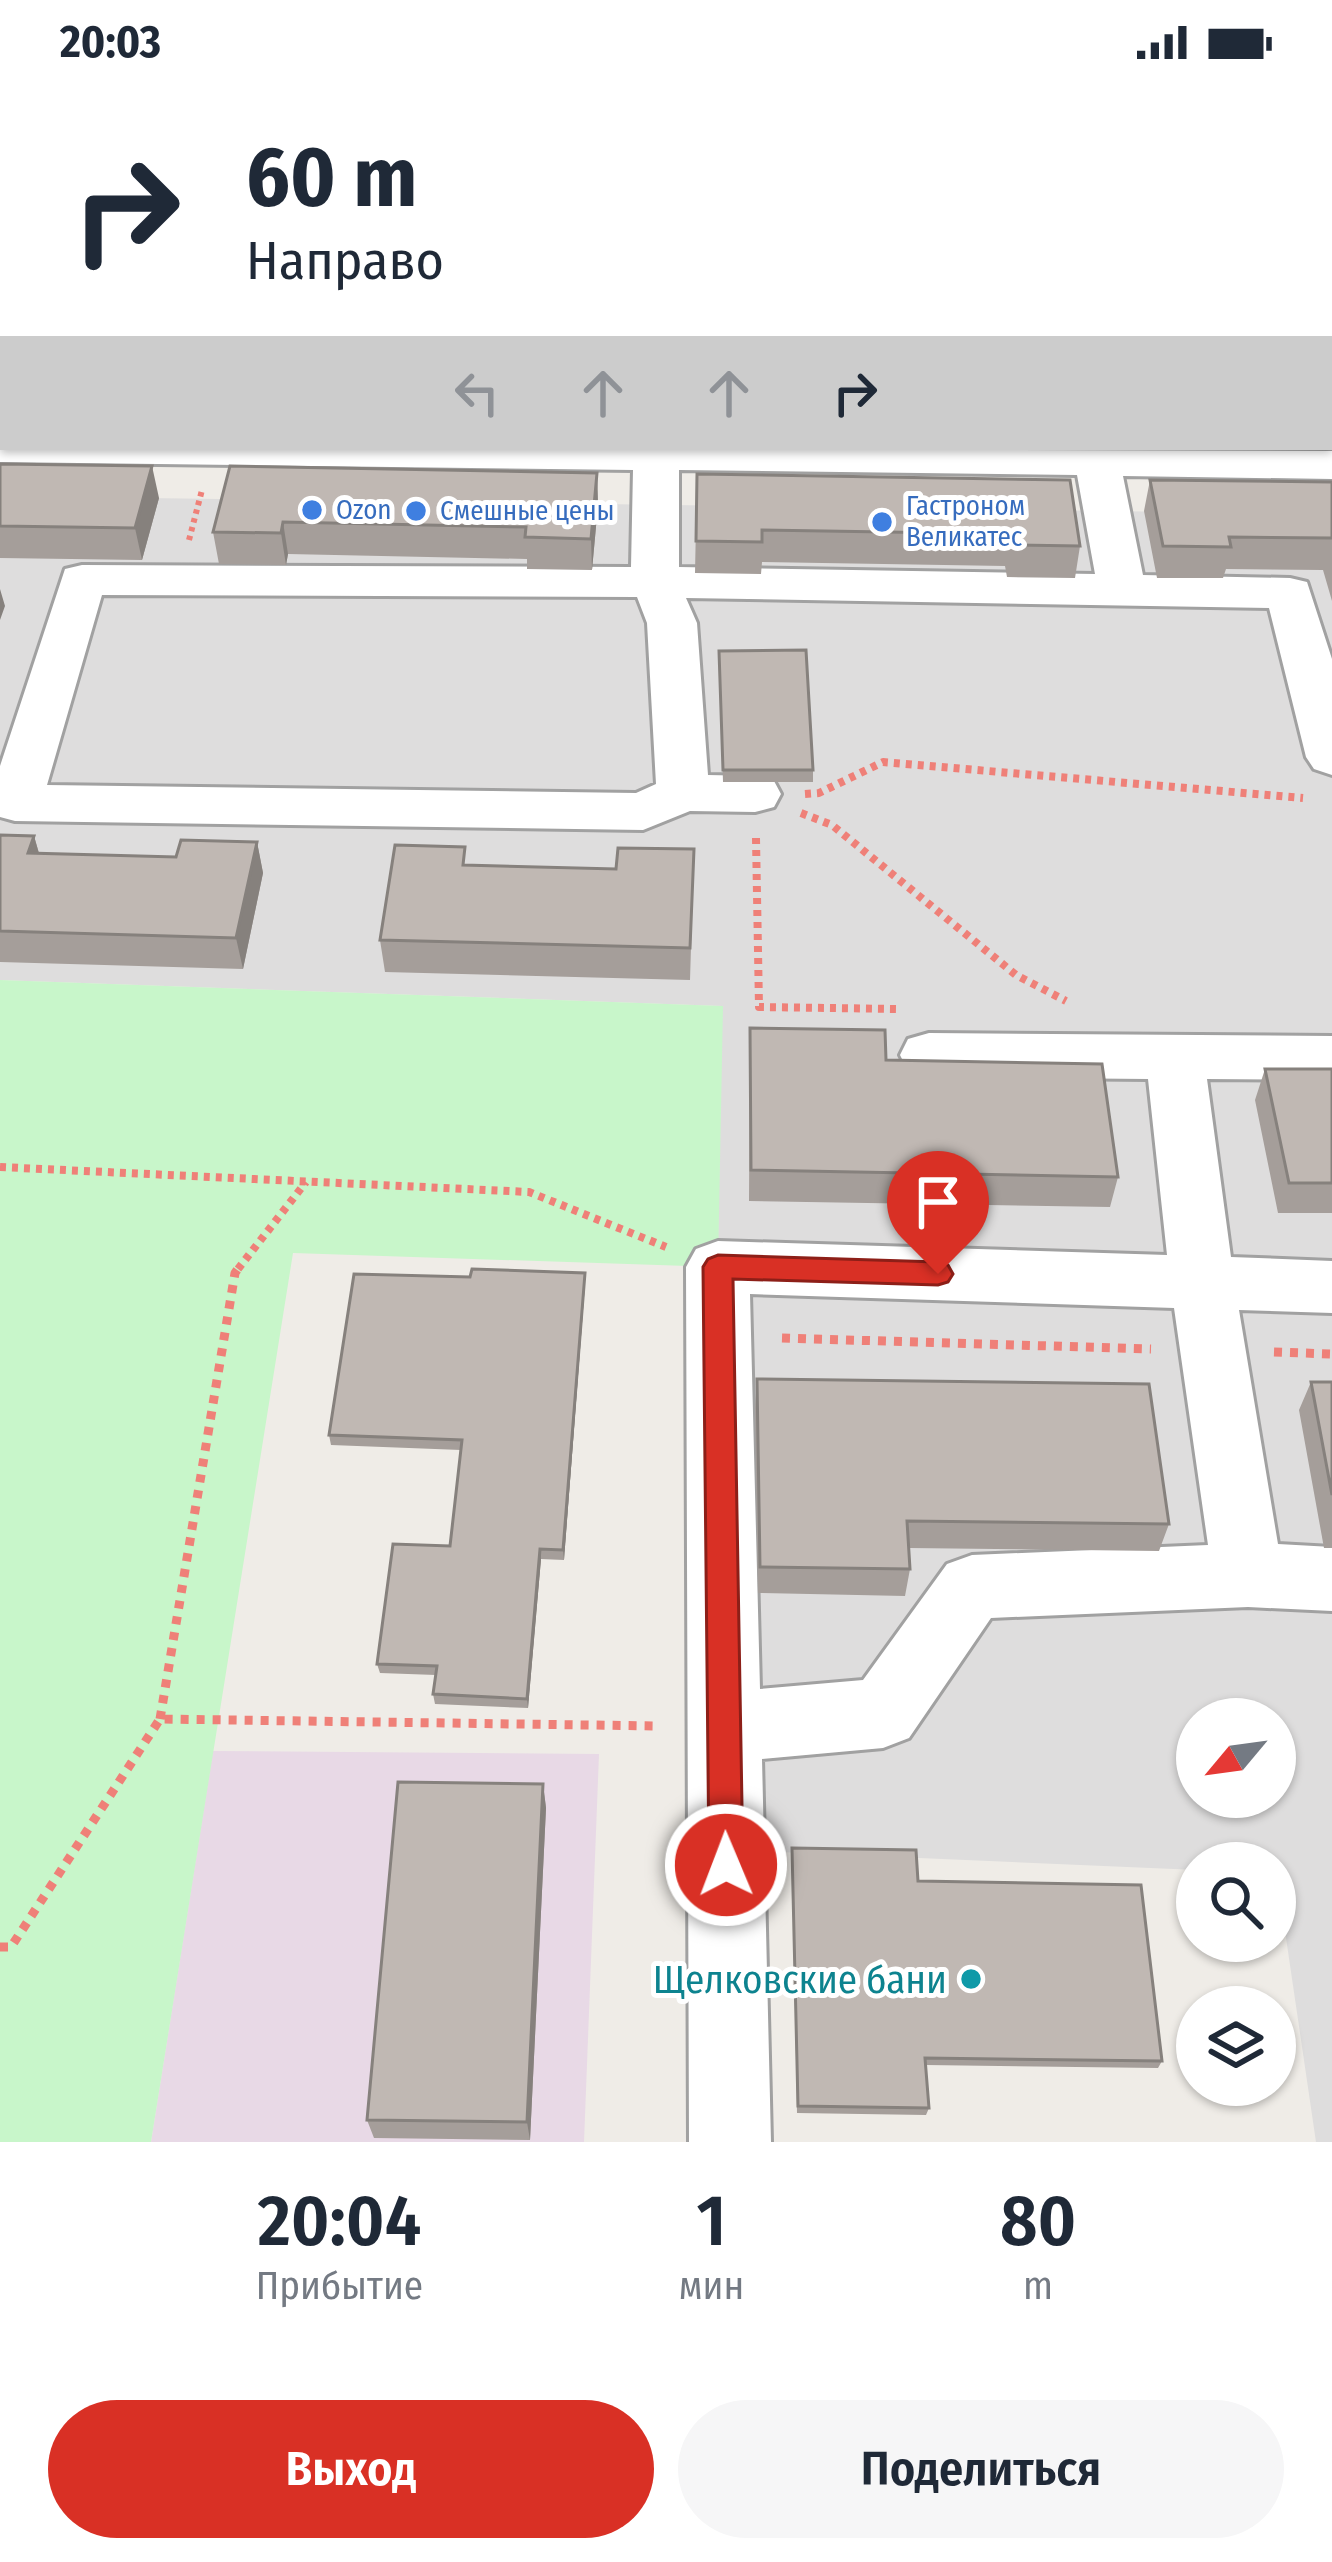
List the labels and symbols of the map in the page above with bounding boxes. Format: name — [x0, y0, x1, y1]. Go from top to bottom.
place label: Гастроном Великатес — [906, 490, 1025, 553]
place label: Ozon — [336, 494, 392, 526]
place label: Смешные цены — [440, 495, 615, 527]
marker: Ozon — [299, 497, 325, 523]
marker: Смешные цены — [403, 498, 429, 524]
marker: Гастроном Великатес — [869, 509, 895, 535]
pin — [887, 1151, 989, 1274]
north arrow — [1176, 1698, 1296, 1818]
position arrow — [663, 1802, 789, 1928]
place label: Щелковские бани — [653, 1957, 947, 2003]
marker: Щелковские бани — [958, 1966, 984, 1992]

